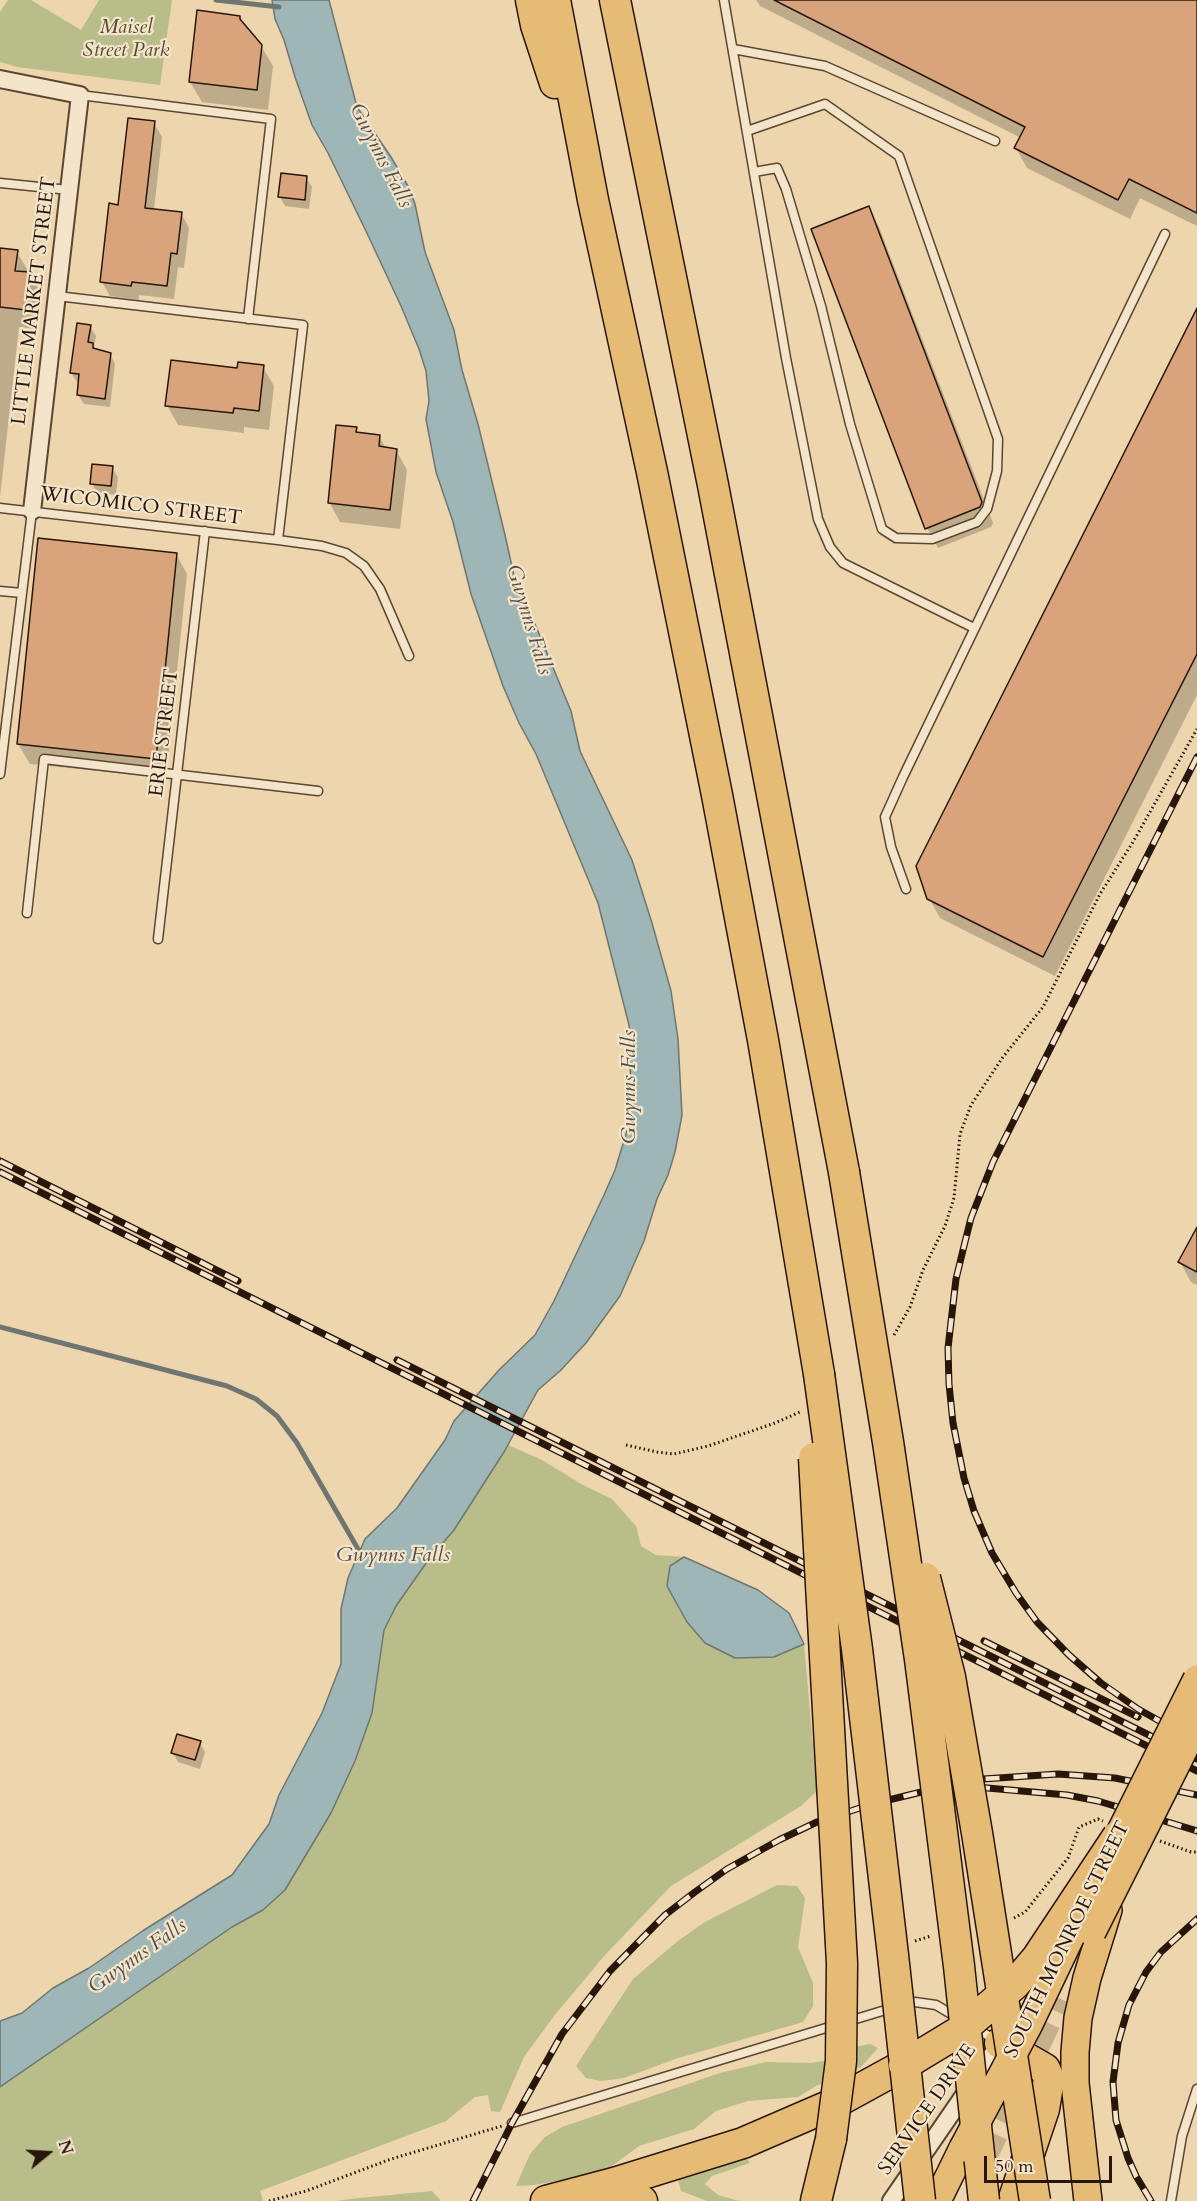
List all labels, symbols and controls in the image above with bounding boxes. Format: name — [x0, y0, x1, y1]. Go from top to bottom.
park label: Maisel Street Park — [83, 16, 169, 63]
water label: Gwynns Falls — [343, 99, 417, 213]
street label: LITTLE MARKET STREET — [8, 175, 62, 427]
street label: WICOMICO STREET — [39, 483, 243, 531]
water label: Gwynns Falls — [499, 562, 557, 678]
street label: ERIE STREET — [145, 668, 185, 798]
water label: Gwynns Falls — [617, 1030, 643, 1144]
water label: Gwynns Falls — [336, 1543, 450, 1569]
street label: SOUTH MONROE STREET — [1000, 1818, 1136, 2062]
water label: Gwynns Falls — [84, 1914, 192, 2000]
street label: SERVICE DRIVE — [874, 2040, 982, 2180]
north arrow — [18, 2123, 78, 2183]
text: N — [53, 2137, 78, 2157]
scale bar — [987, 2144, 1114, 2182]
text: 50 m — [995, 2154, 1034, 2179]

